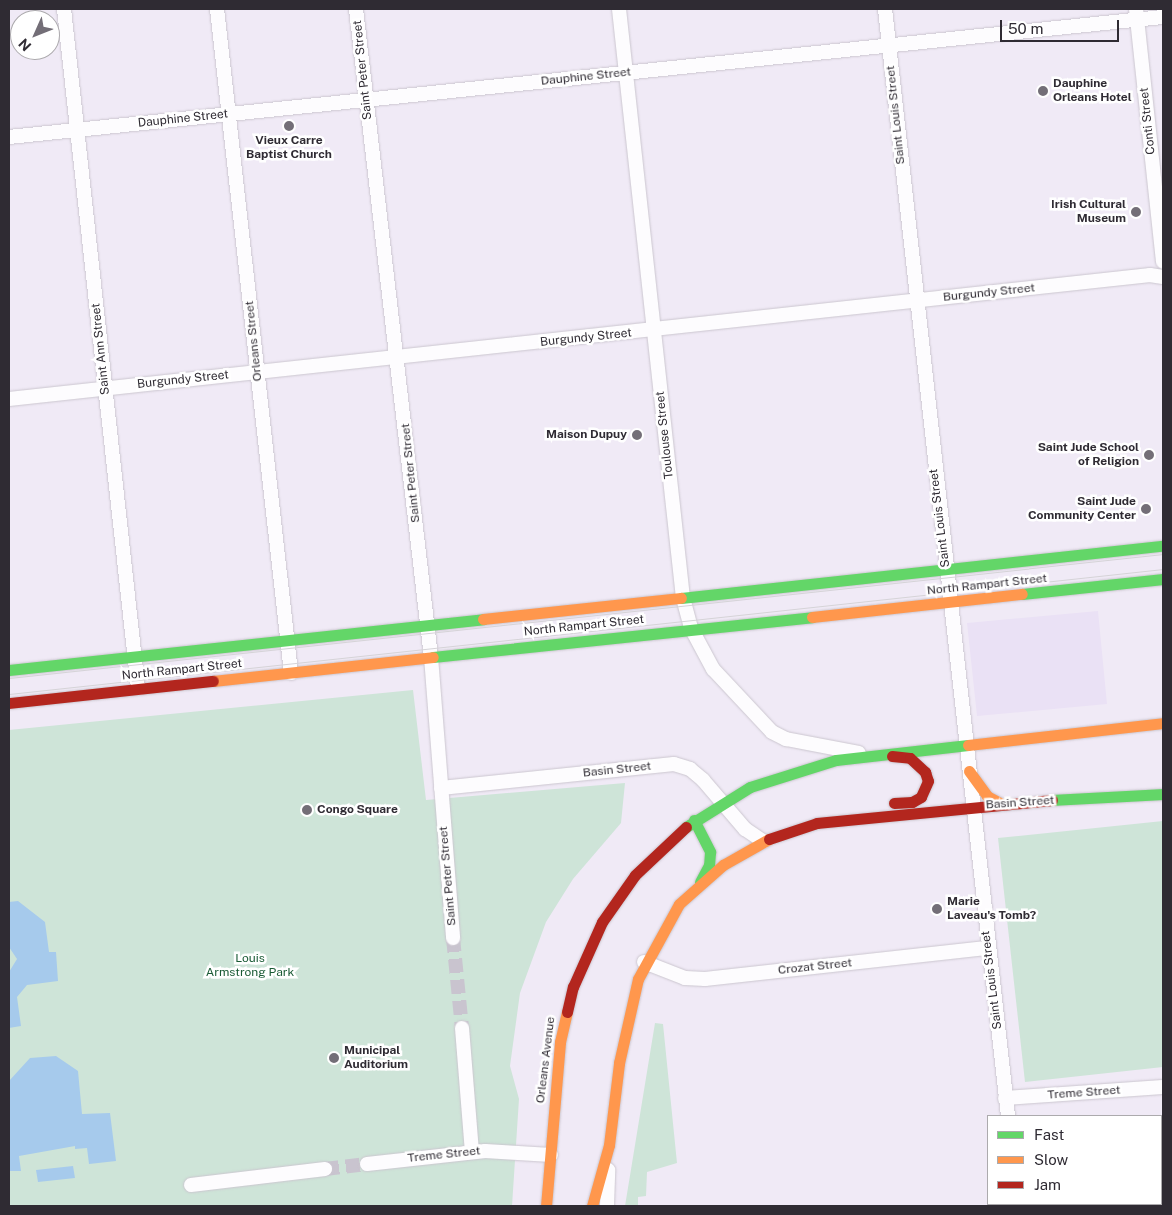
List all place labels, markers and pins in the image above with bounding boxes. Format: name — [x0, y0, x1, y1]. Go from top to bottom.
place label: Dauphine Orleans Hotel — [1053, 77, 1132, 105]
marker: Dauphine Orleans Hotel — [1037, 85, 1049, 97]
marker: Vieux Carre Baptist Church — [283, 120, 295, 132]
place label: Vieux Carre Baptist Church — [246, 134, 332, 162]
place label: Irish Cultural Museum — [1051, 198, 1126, 226]
marker: Irish Cultural Museum — [1130, 206, 1142, 218]
place label: Maison Dupuy — [546, 428, 627, 442]
marker: Maison Dupuy — [631, 429, 643, 441]
place label: Saint Jude School of Religion — [1038, 441, 1139, 469]
marker: Saint Jude School of Religion — [1143, 449, 1155, 461]
place label: Saint Jude Community Center — [1028, 495, 1136, 523]
marker: Saint Jude Community Center — [1140, 503, 1152, 515]
place label: Congo Square — [317, 803, 398, 817]
marker: Congo Square — [301, 804, 313, 816]
place label: Marie Laveau's Tomb? — [947, 895, 1036, 923]
marker: Marie Laveau's Tomb? — [931, 903, 943, 915]
place label: Municipal Auditorium — [344, 1044, 408, 1072]
marker: Municipal Auditorium — [328, 1052, 340, 1064]

